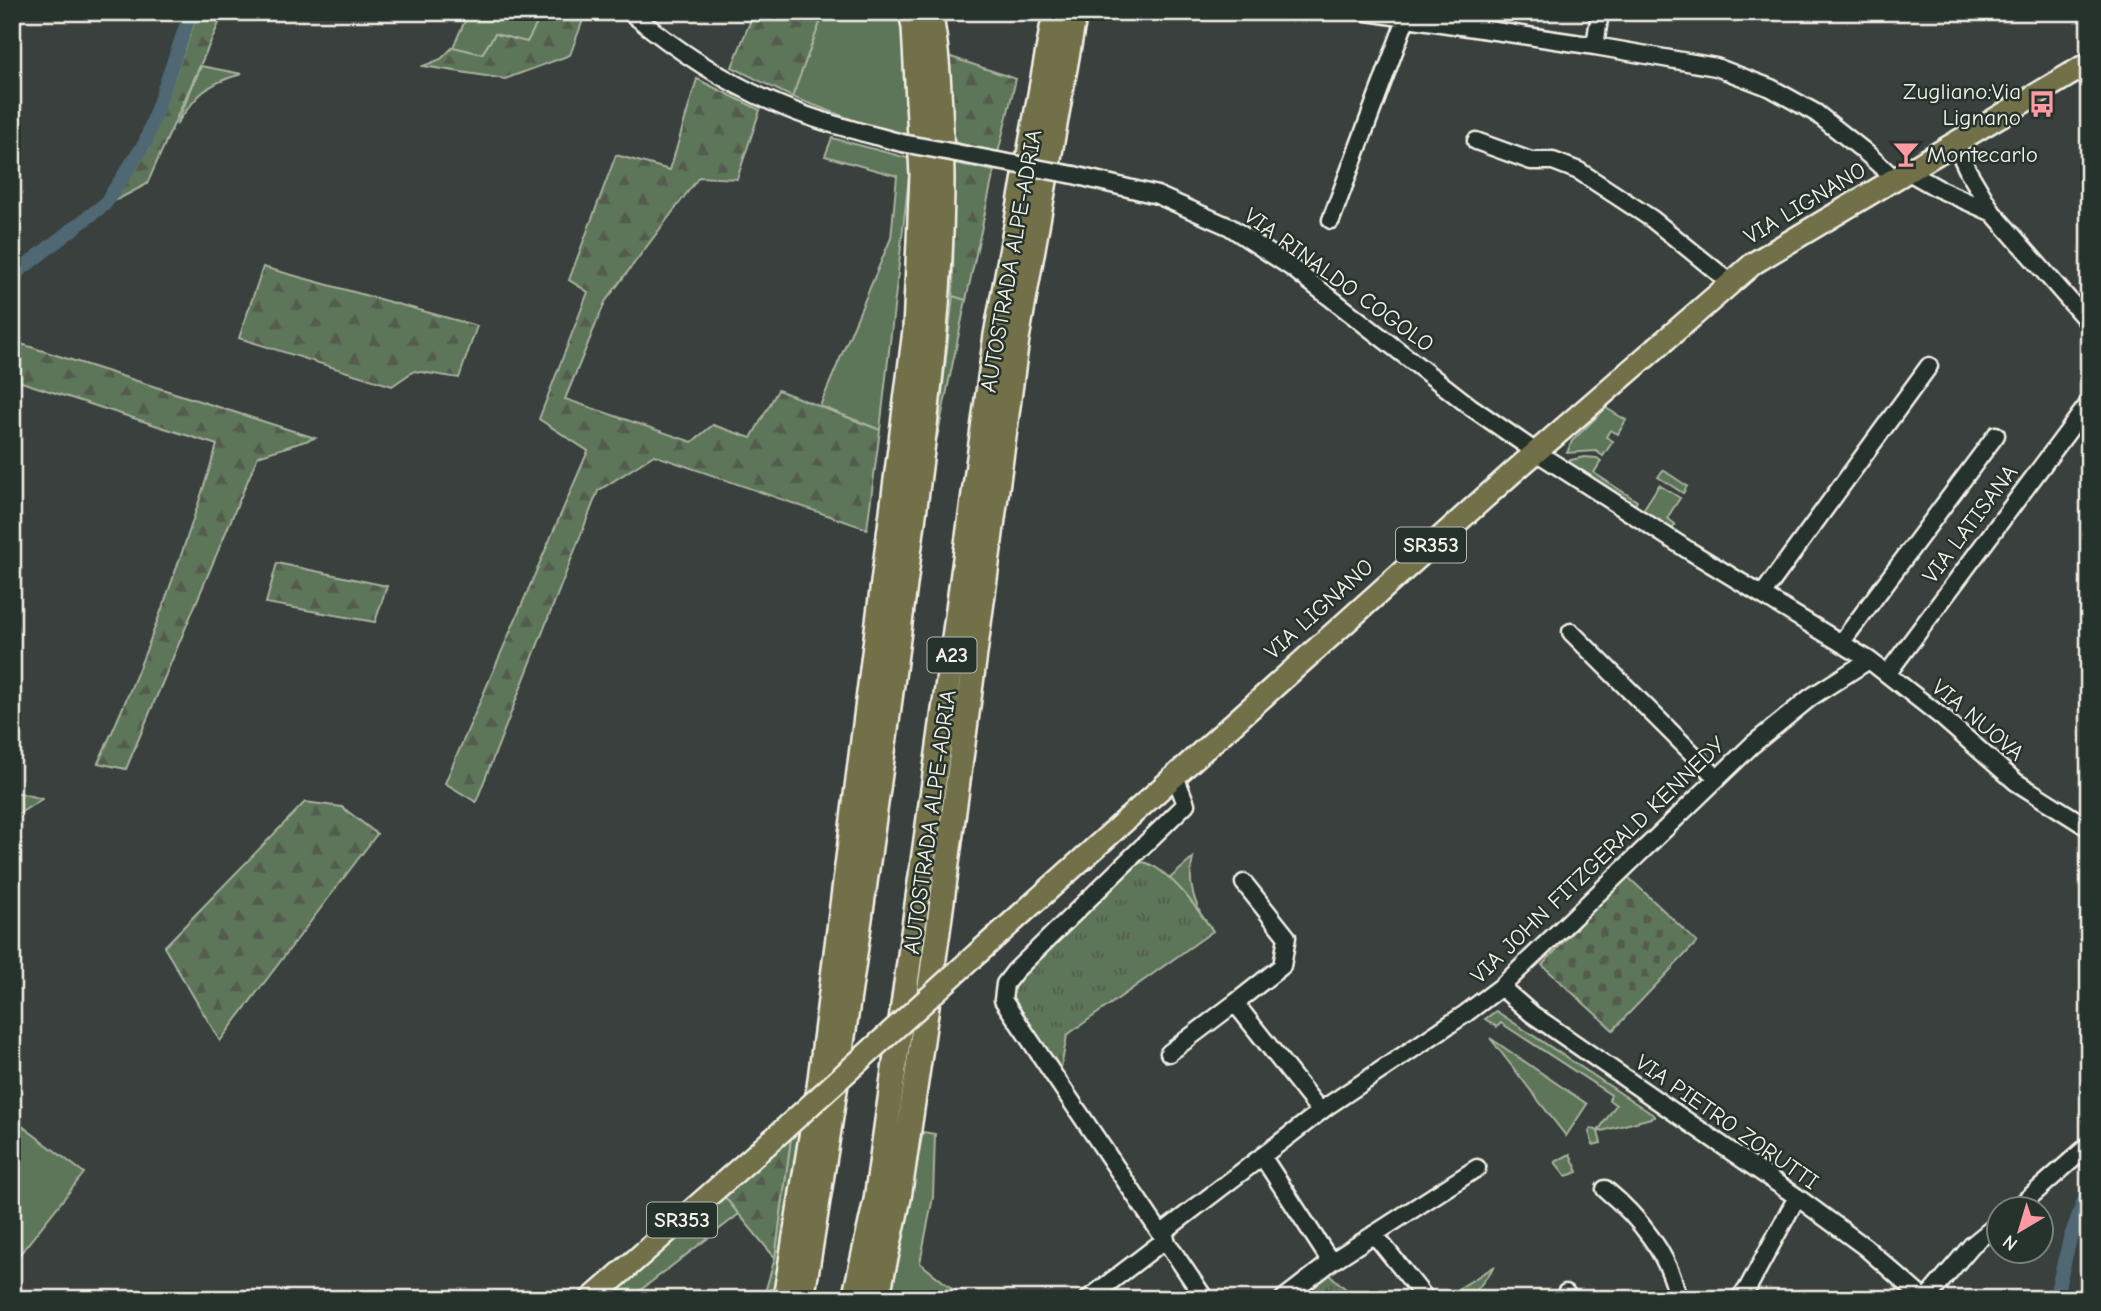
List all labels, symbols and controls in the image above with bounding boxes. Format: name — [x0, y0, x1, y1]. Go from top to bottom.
place label: Zugliano:Via Lignano — [1903, 78, 2021, 131]
bus stop icon: Zugliano:Via Lignano — [2027, 89, 2057, 119]
street label: AUTOSTRADA ALPE-ADRIA — [975, 127, 1047, 395]
bar icon: Montecarlo — [1891, 139, 1921, 169]
place label: Montecarlo — [1927, 141, 2038, 168]
street label: VIA LIGNANO — [1739, 156, 1871, 250]
street label: VIA RINALDO COGOLO — [1239, 202, 1439, 358]
street label: VIA LATISANA — [1917, 460, 2023, 588]
road number: SR353 — [1396, 528, 1466, 562]
street label: VIA LIGNANO — [1259, 553, 1379, 665]
road number: A23 — [928, 638, 976, 672]
street label: VIA NUOVA — [1926, 674, 2030, 766]
street label: AUTOSTRADA ALPE-ADRIA — [898, 688, 962, 956]
street label: VIA JOHN FITZGERALD KENNEDY — [1465, 731, 1731, 989]
street label: VIA PIETRO ZORUTTI — [1630, 1049, 1824, 1195]
north arrow — [1986, 1196, 2056, 1266]
road number: SR353 — [647, 1202, 717, 1238]
text: N — [1998, 1230, 2022, 1255]

